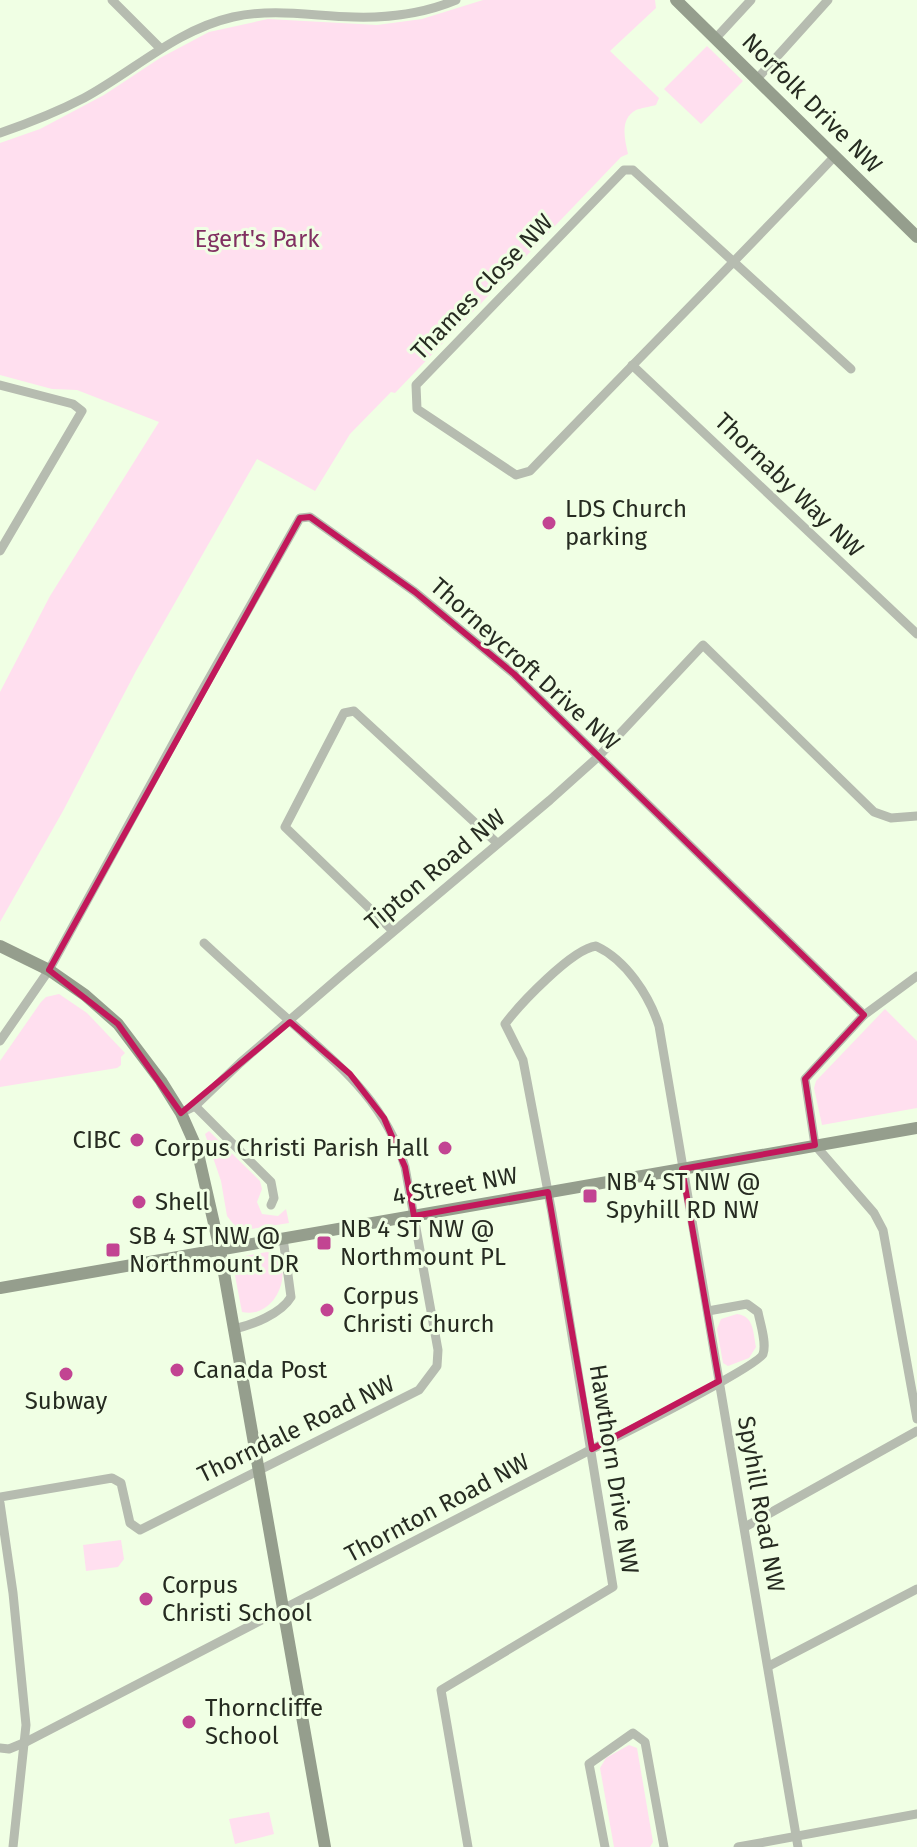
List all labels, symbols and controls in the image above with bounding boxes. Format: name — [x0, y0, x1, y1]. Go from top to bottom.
street label: Norfolk Drive NW — [736, 27, 888, 179]
street label: Thames Close NW — [405, 208, 559, 366]
park label: Egert's Park — [195, 225, 320, 253]
street label: Thornaby Way NW — [709, 407, 869, 563]
place label: LDS Church parking — [565, 495, 687, 551]
marker: LDS Church parking — [540, 514, 558, 532]
street label: Thorneycroft Drive NW — [425, 572, 625, 756]
street label: Tipton Road NW — [359, 803, 511, 937]
place label: CIBC — [72, 1126, 121, 1154]
marker: CIBC — [128, 1131, 146, 1149]
place label: Corpus Christi Parish Hall — [154, 1134, 429, 1162]
marker: Corpus Christi Parish Hall — [436, 1139, 454, 1157]
street label: 4 Street NW — [390, 1161, 520, 1211]
place label: NB 4 ST NW @ Spyhill RD NW — [606, 1168, 761, 1224]
marker: NB 4 ST NW @ Spyhill RD NW — [581, 1187, 599, 1205]
place label: Shell — [155, 1188, 209, 1216]
marker: Shell — [130, 1193, 148, 1211]
place label: NB 4 ST NW @ Northmount PL — [340, 1215, 506, 1271]
place label: SB 4 ST NW @ Northmount DR — [129, 1222, 299, 1278]
marker: NB 4 ST NW @ Northmount PL — [315, 1234, 333, 1252]
marker: SB 4 ST NW @ Northmount DR — [104, 1241, 122, 1259]
place label: Corpus Christi Church — [343, 1282, 495, 1338]
marker: Corpus Christi Church — [318, 1301, 336, 1319]
place label: Canada Post — [193, 1356, 328, 1384]
marker: Canada Post — [168, 1361, 186, 1379]
street label: Hawthorn Drive NW — [584, 1362, 644, 1576]
marker: Subway — [57, 1365, 75, 1383]
street label: Thorndale Road NW — [193, 1369, 399, 1489]
place label: Subway — [25, 1387, 108, 1415]
street label: Spyhill Road NW — [732, 1414, 790, 1594]
street label: Thornton Road NW — [340, 1448, 534, 1568]
place label: Corpus Christi School — [162, 1571, 312, 1627]
marker: Corpus Christi School — [137, 1590, 155, 1608]
place label: Thorncliffe School — [205, 1694, 323, 1750]
marker: Thorncliffe School — [180, 1713, 198, 1731]

